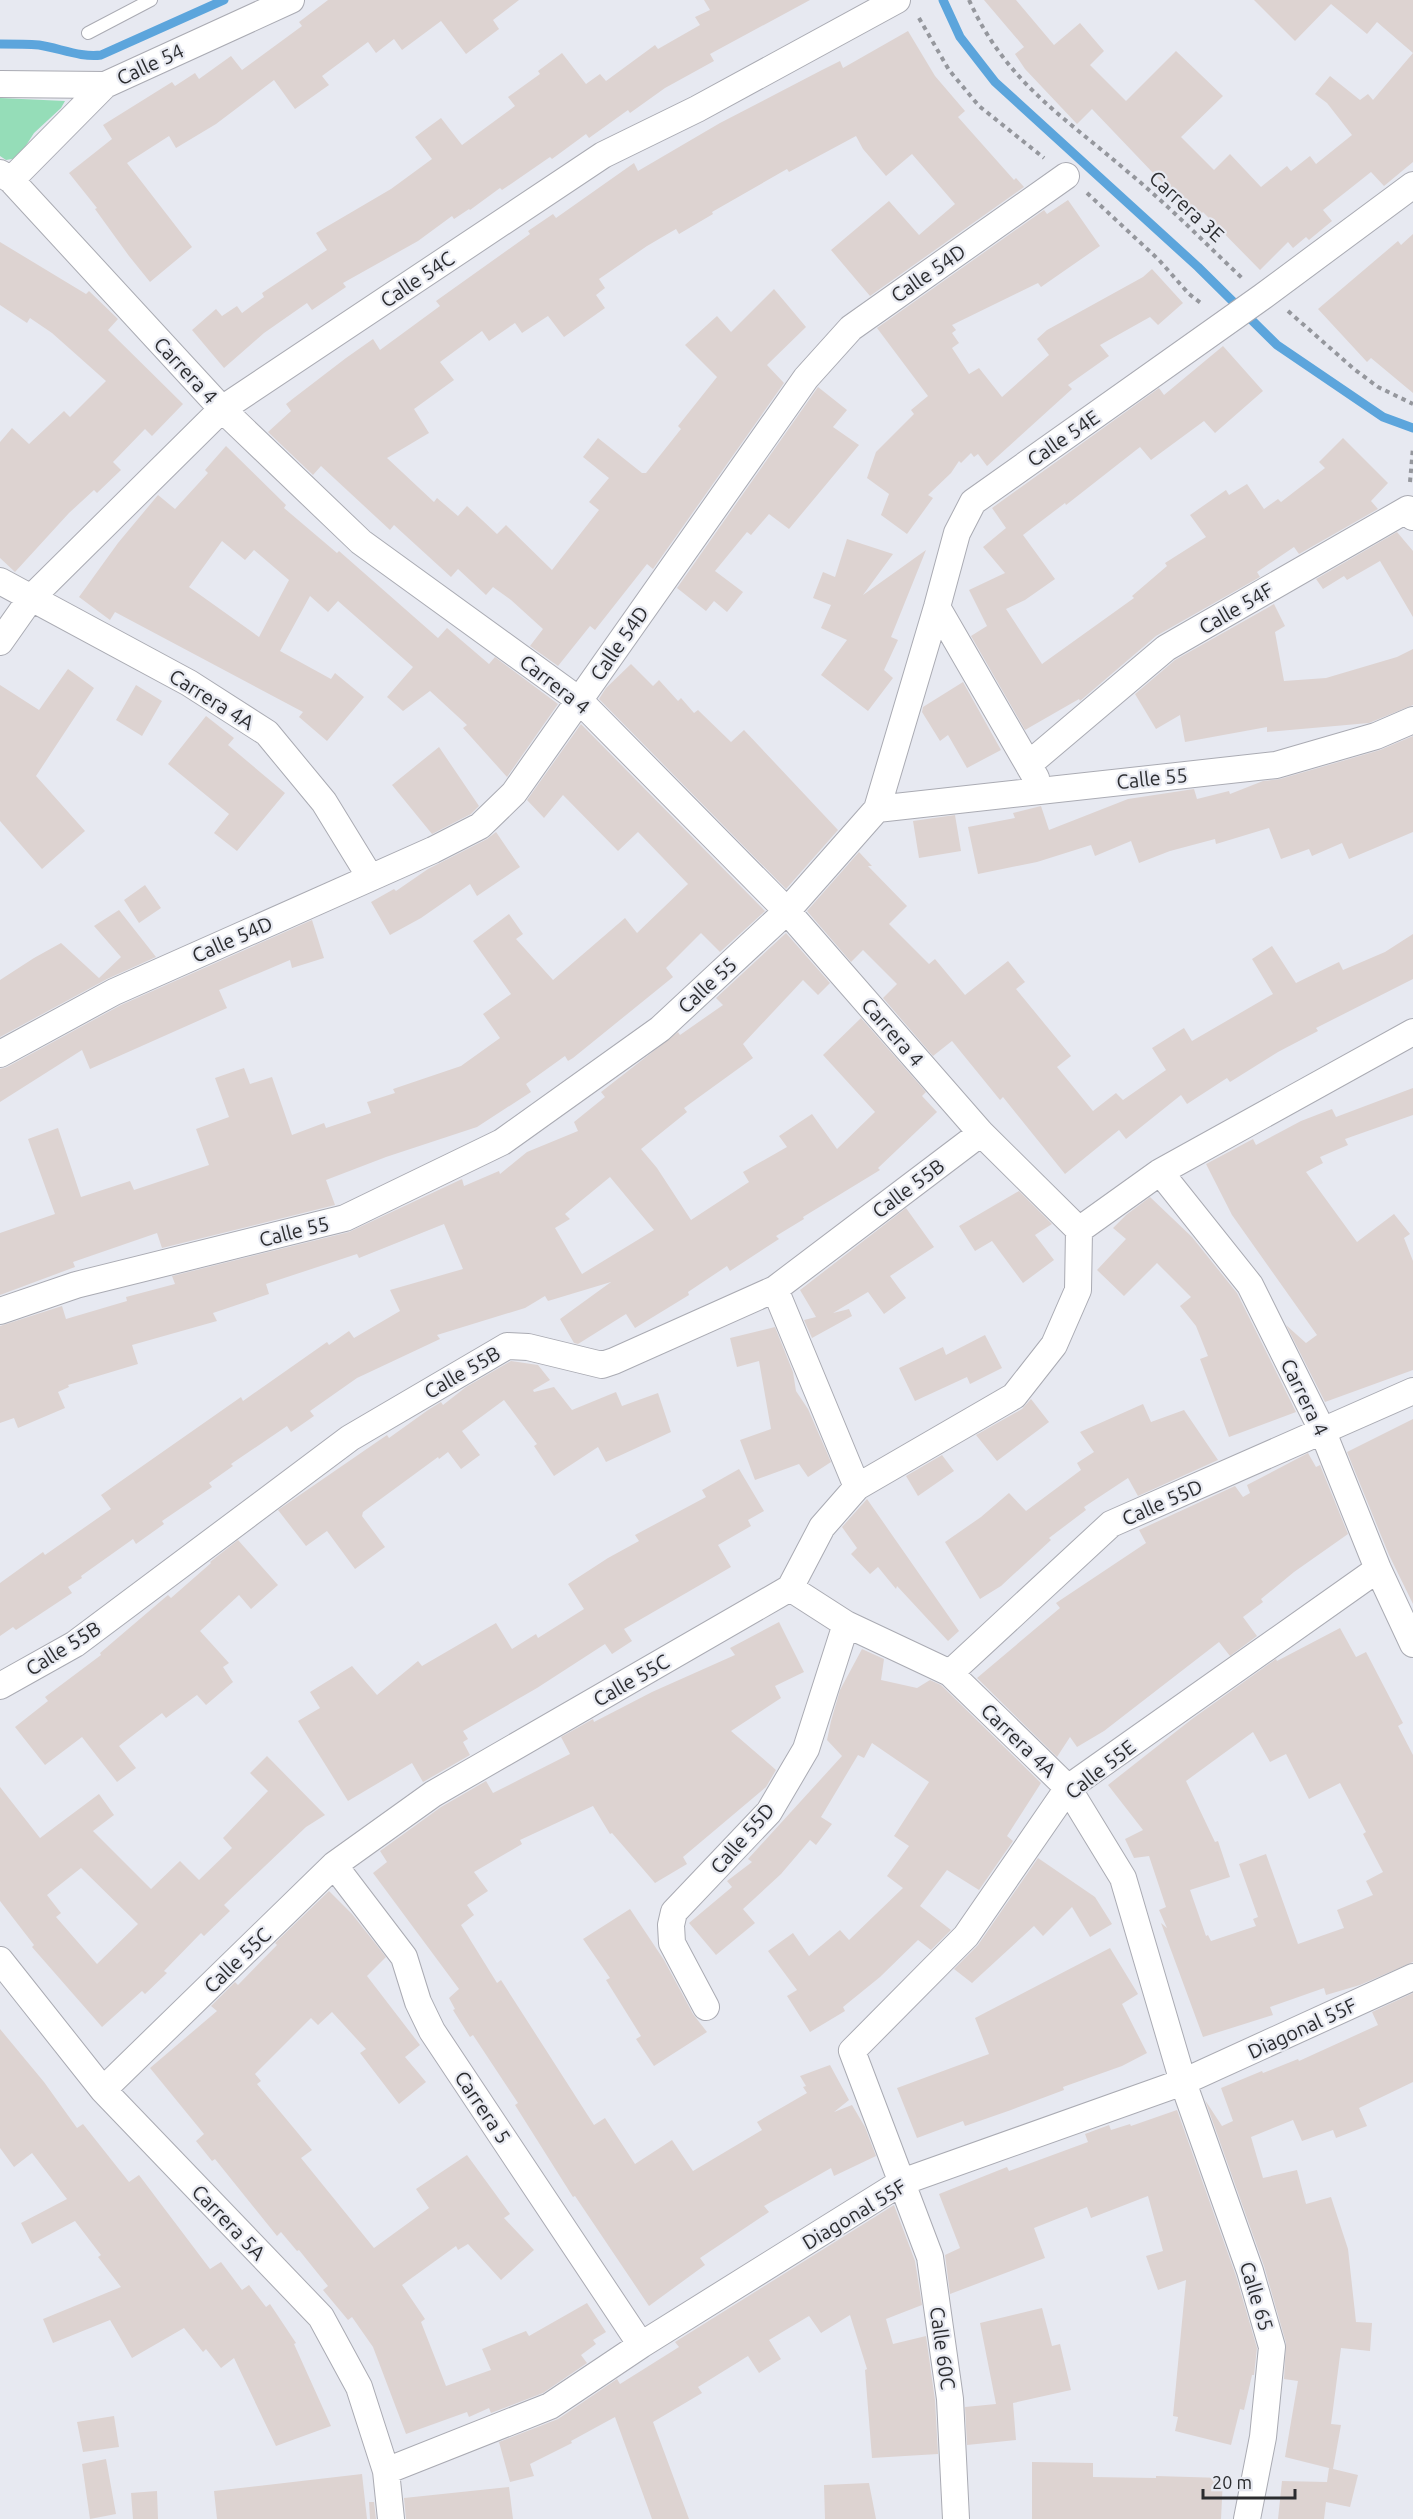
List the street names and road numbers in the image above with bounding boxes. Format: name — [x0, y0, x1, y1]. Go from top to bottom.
street label: Calle 54 — [113, 39, 187, 89]
street label: Carrera 3E — [1145, 166, 1229, 246]
street label: Calle 54D — [886, 239, 970, 307]
street label: Calle 54C — [376, 246, 458, 312]
street label: Carrera 4 — [149, 332, 223, 408]
street label: Calle 54E — [1023, 405, 1103, 471]
street label: Calle 54F — [1195, 578, 1277, 638]
street label: Calle 54D — [585, 601, 653, 685]
street label: Carrera 4 — [515, 650, 595, 718]
street label: Carrera 4A — [165, 664, 259, 734]
street label: Calle 55 — [1115, 763, 1189, 793]
street label: Calle 54D — [188, 911, 276, 967]
street label: Calle 55 — [673, 952, 741, 1018]
street label: Carrera 4 — [857, 993, 929, 1071]
street label: Calle 55B — [868, 1154, 948, 1222]
street label: Calle 55 — [257, 1211, 331, 1251]
street label: Calle 55B — [420, 1341, 504, 1403]
street label: Carrera 4 — [1277, 1355, 1333, 1439]
street label: Calle 55D — [1118, 1474, 1206, 1530]
street label: Calle 55B — [21, 1616, 105, 1680]
street label: Calle 55C — [589, 1649, 673, 1711]
street label: Carrera 4A — [977, 1699, 1061, 1781]
street label: Calle 55E — [1060, 1735, 1140, 1803]
street label: Calle 55D — [705, 1798, 779, 1878]
street label: Calle 55C — [199, 1923, 275, 1997]
street label: Diagonal 55F — [1244, 1993, 1360, 2063]
street label: Carrera 5 — [450, 2066, 516, 2148]
street label: Diagonal 55F — [798, 2174, 910, 2254]
street label: Carrera 5A — [188, 2180, 270, 2264]
street label: Calle 65 — [1236, 2259, 1278, 2333]
street label: Calle 60C — [926, 2305, 960, 2391]

